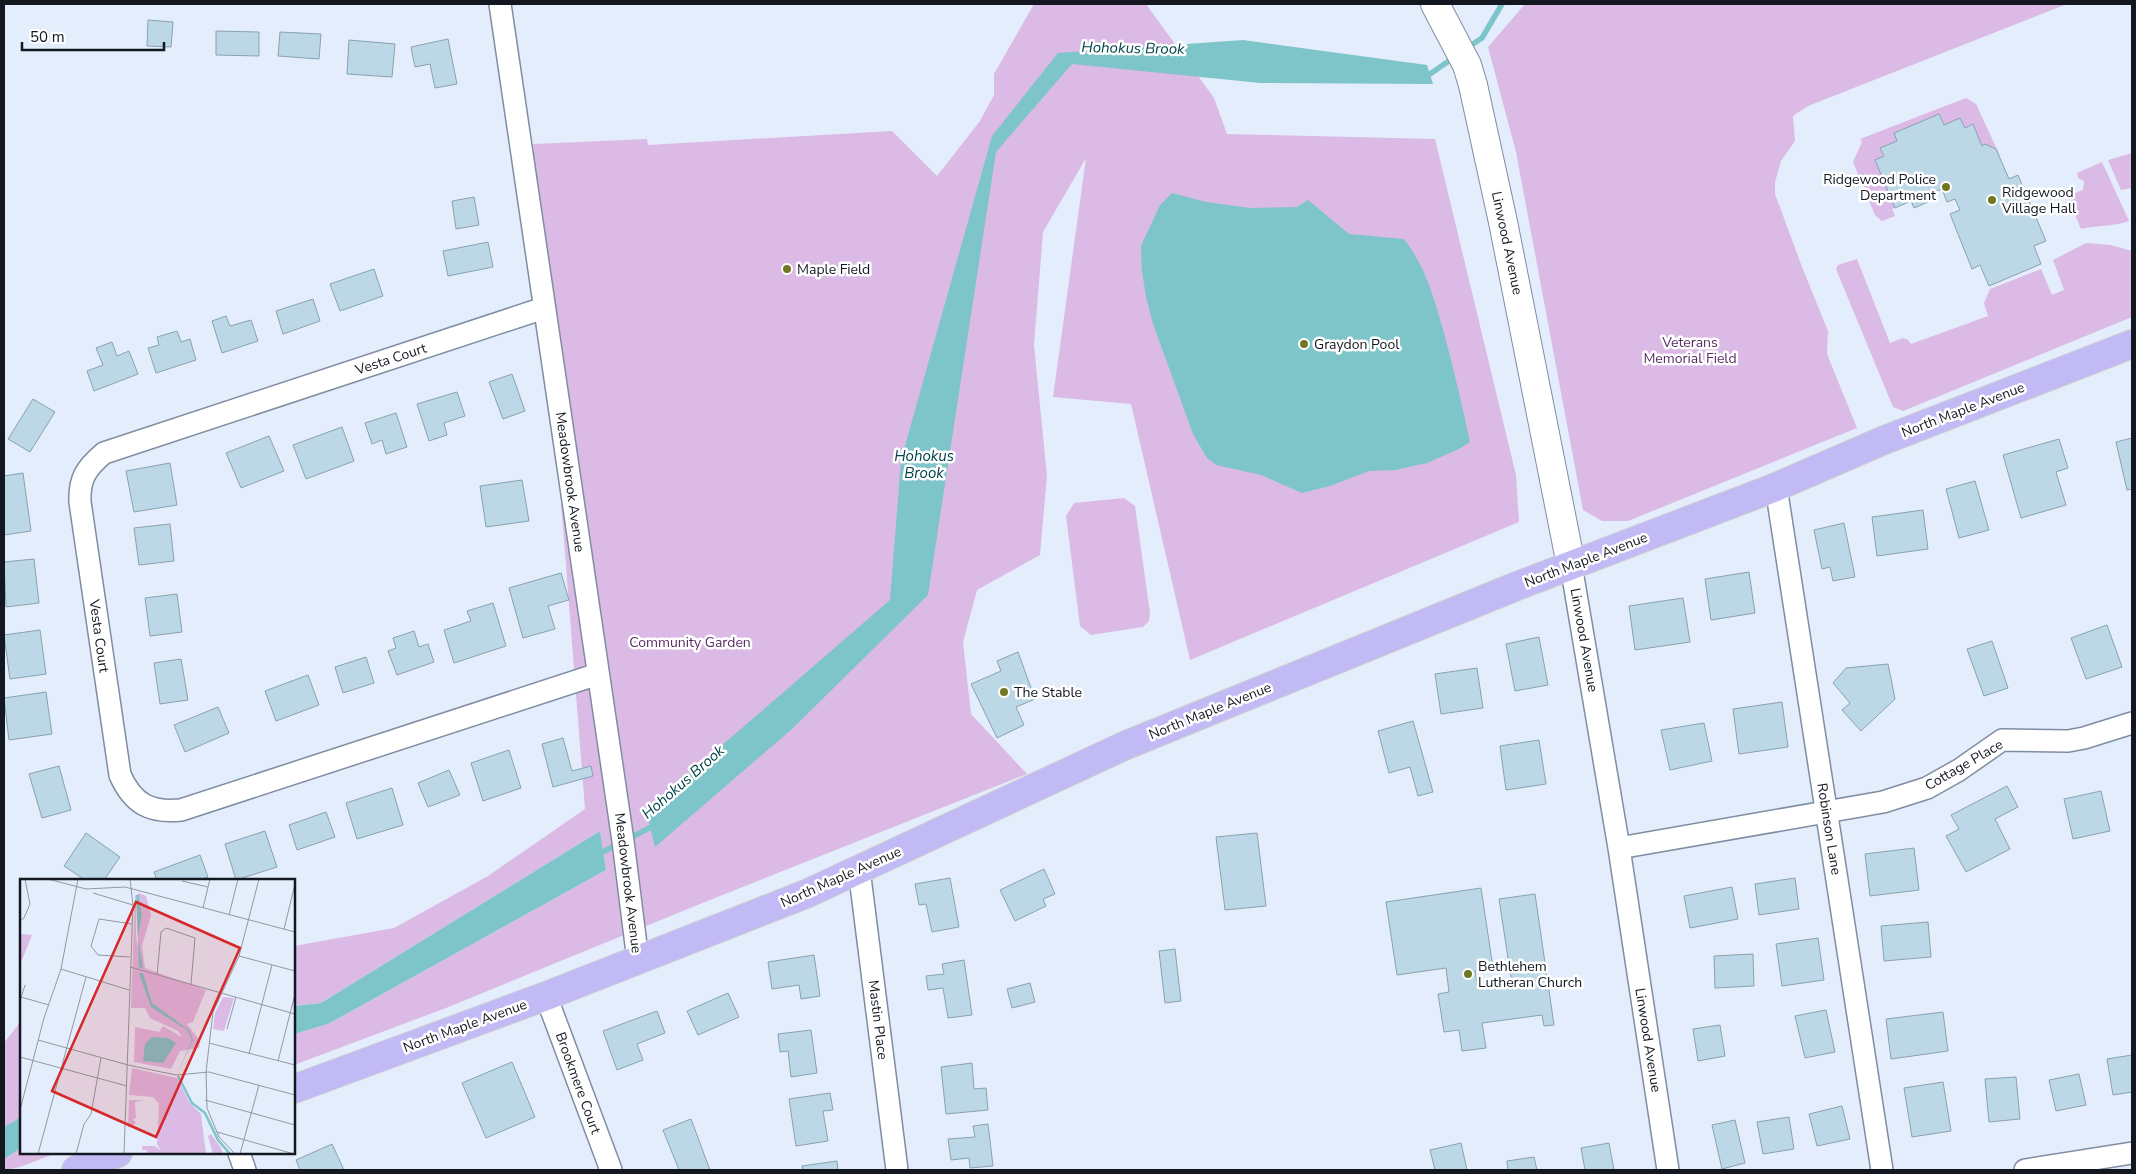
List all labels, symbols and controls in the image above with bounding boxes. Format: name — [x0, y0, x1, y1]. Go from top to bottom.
scale bar — [22, 20, 165, 52]
text: 50 m — [30, 27, 65, 47]
water label: Hohokus Brook — [1081, 37, 1185, 59]
place label: Ridgewood Police Department — [1823, 170, 1936, 205]
marker: Ridgewood Police Department — [1940, 181, 1952, 193]
place label: Ridgewood Village Hall — [2001, 183, 2077, 218]
street label: Linwood Avenue — [1487, 189, 1527, 297]
marker: Ridgewood Village Hall — [1986, 194, 1998, 206]
place label: Maple Field — [797, 260, 870, 279]
marker: Maple Field — [781, 263, 793, 275]
park label: Veterans Memorial Field — [1643, 333, 1737, 368]
place label: Graydon Pool — [1314, 335, 1400, 354]
marker: Graydon Pool — [1298, 338, 1310, 350]
street label: Vesta Court — [352, 339, 429, 380]
street label: North Maple Avenue — [1899, 378, 2027, 442]
street label: Meadowbrook Avenue — [551, 411, 589, 553]
water label: Hohokus Brook — [894, 446, 954, 483]
street label: North Maple Avenue — [1522, 528, 1650, 592]
street label: Linwood Avenue — [1565, 586, 1603, 694]
street label: Vesta Court — [84, 597, 114, 674]
park label: Community Garden — [629, 633, 751, 652]
street label: North Maple Avenue — [1146, 678, 1274, 744]
place label: The Stable — [1014, 683, 1082, 702]
marker: The Stable — [998, 686, 1010, 698]
street label: Cottage Place — [1922, 735, 2006, 795]
water label: Hohokus Brook — [637, 740, 729, 823]
street label: Robinson Lane — [1812, 782, 1846, 876]
street label: Meadowbrook Avenue — [610, 812, 646, 954]
street label: North Maple Avenue — [778, 842, 904, 912]
inset map — [20, 879, 295, 1154]
place label: Bethlehem Lutheran Church — [1478, 957, 1582, 992]
marker: Bethlehem Lutheran Church — [1462, 968, 1474, 980]
street label: Mastin Place — [864, 979, 892, 1061]
street label: Linwood Avenue — [1630, 986, 1666, 1094]
street label: North Maple Avenue — [401, 995, 529, 1057]
street label: Brookmere Court — [551, 1029, 605, 1137]

